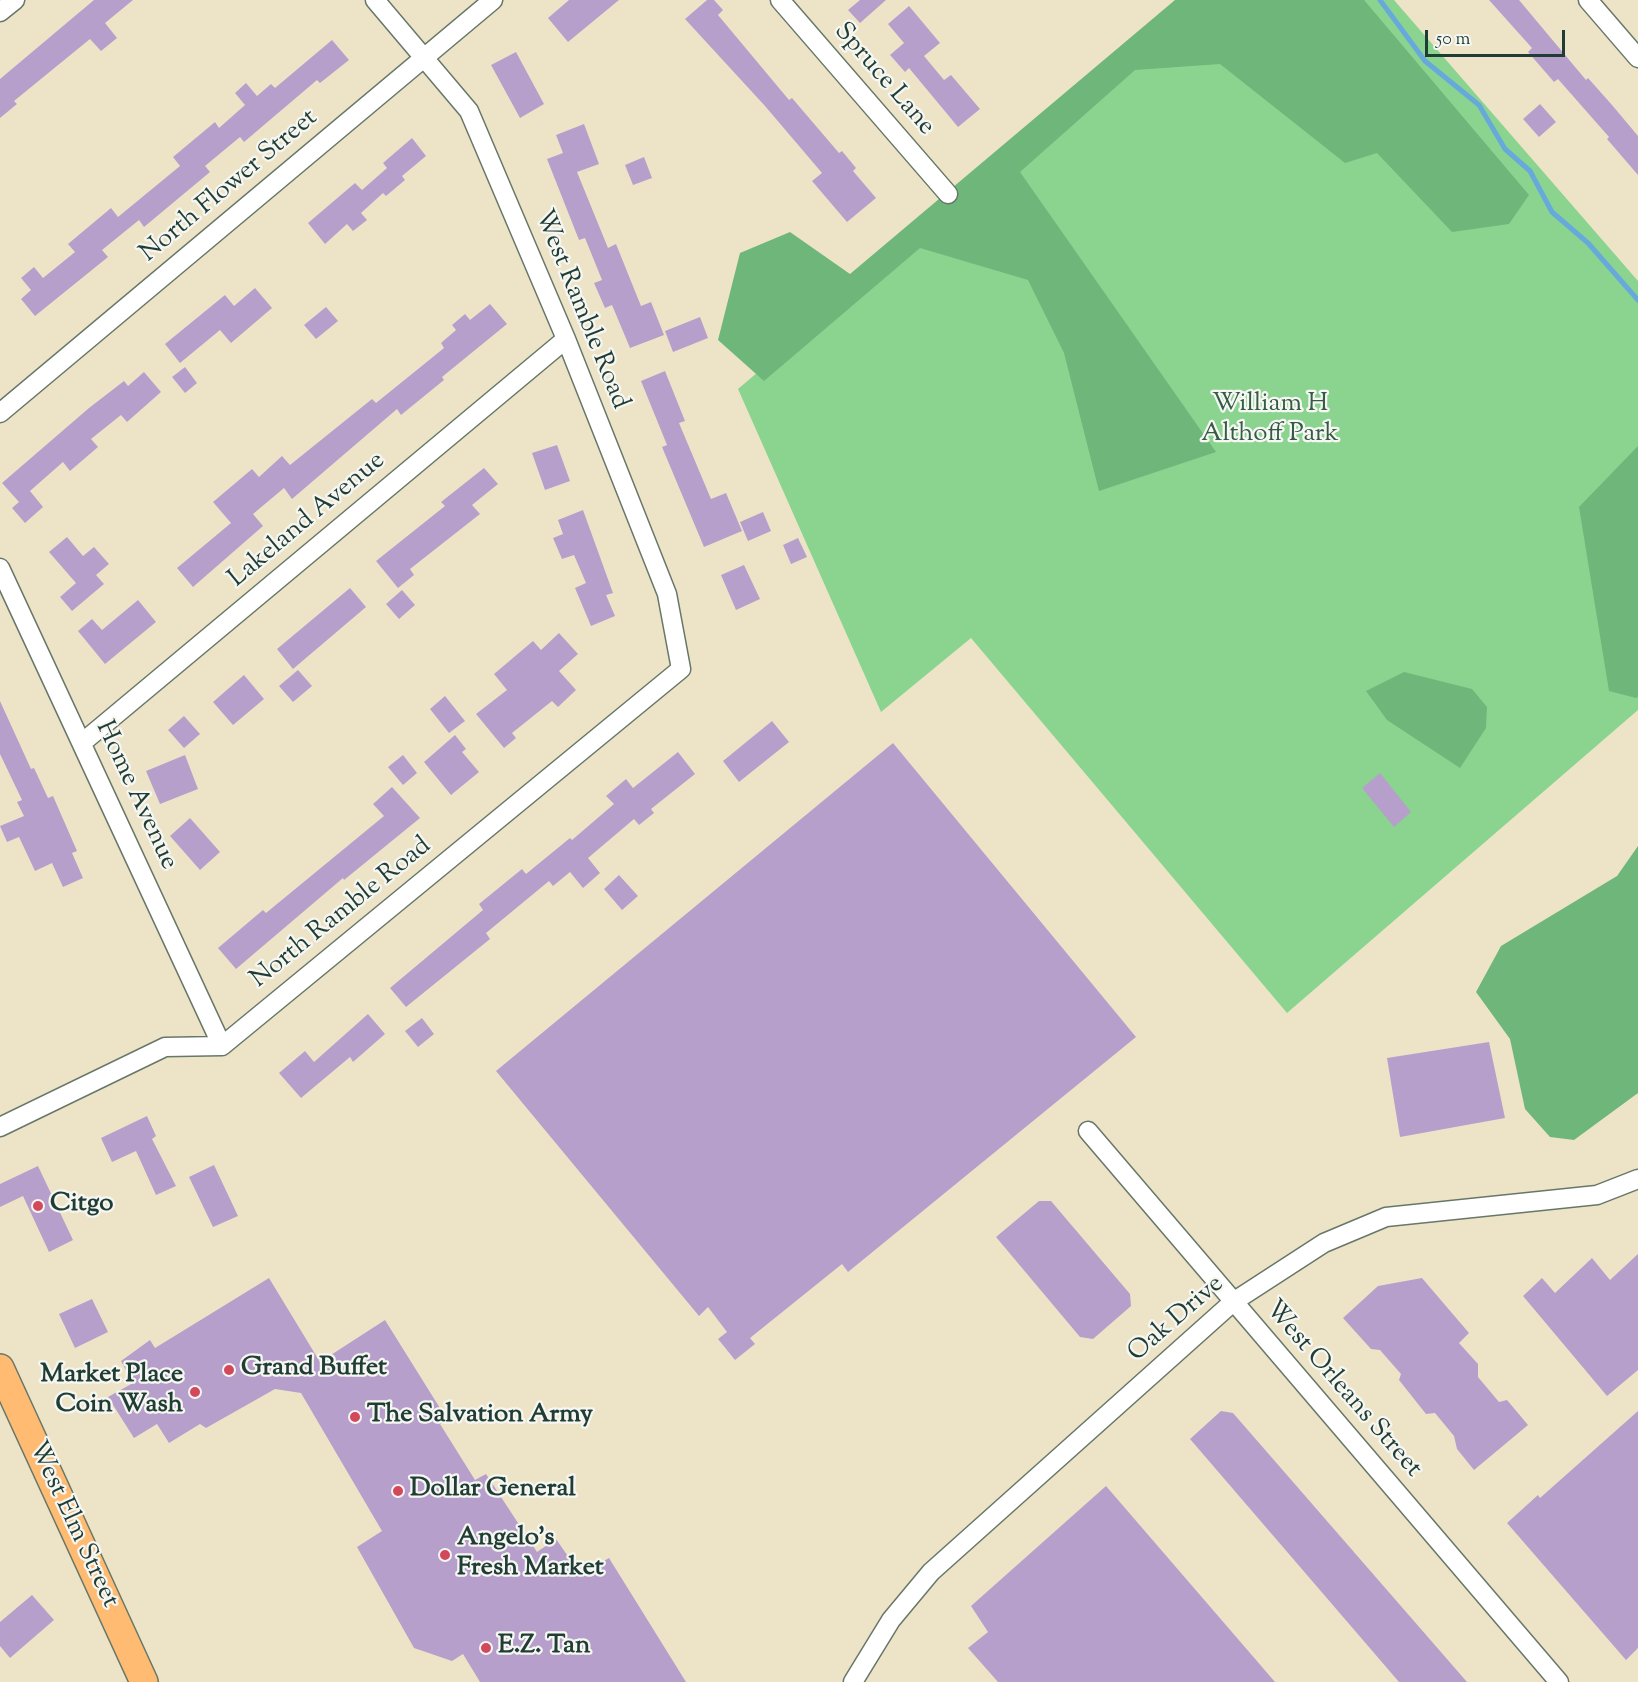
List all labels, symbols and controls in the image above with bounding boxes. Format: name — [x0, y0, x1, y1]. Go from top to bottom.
street label: Spruce Lane — [826, 17, 940, 143]
scale bar — [1428, 18, 1568, 56]
text: 50 m — [1436, 27, 1470, 53]
street label: North Flower Street — [135, 104, 325, 270]
street label: West Ramble Road — [526, 206, 634, 414]
park label: William H Althoff Park — [1201, 390, 1339, 452]
street label: Lakeland Avenue — [223, 446, 393, 596]
street label: Home Avenue — [87, 717, 183, 875]
street label: North Ramble Road — [245, 832, 439, 996]
place label: Citgo — [50, 1190, 114, 1222]
marker: Citgo — [31, 1199, 45, 1213]
street label: Oak Drive — [1123, 1270, 1231, 1370]
street label: West Orleans Street — [1257, 1295, 1427, 1485]
place label: Grand Buffet — [241, 1354, 387, 1386]
place label: Market Place Coin Wash — [40, 1361, 183, 1422]
marker: Grand Buffet — [222, 1363, 236, 1377]
marker: Market Place Coin Wash — [188, 1385, 202, 1399]
place label: The Salvation Army — [367, 1401, 593, 1433]
marker: The Salvation Army — [348, 1410, 362, 1424]
street label: West Elm Street — [20, 1437, 124, 1613]
place label: Dollar General — [410, 1475, 576, 1507]
marker: Dollar General — [391, 1484, 405, 1498]
place label: Angelo's Fresh Market — [457, 1524, 604, 1586]
marker: Angelo's Fresh Market — [438, 1548, 452, 1562]
place label: E.Z. Tan — [498, 1632, 590, 1664]
marker: E.Z. Tan — [479, 1641, 493, 1655]

